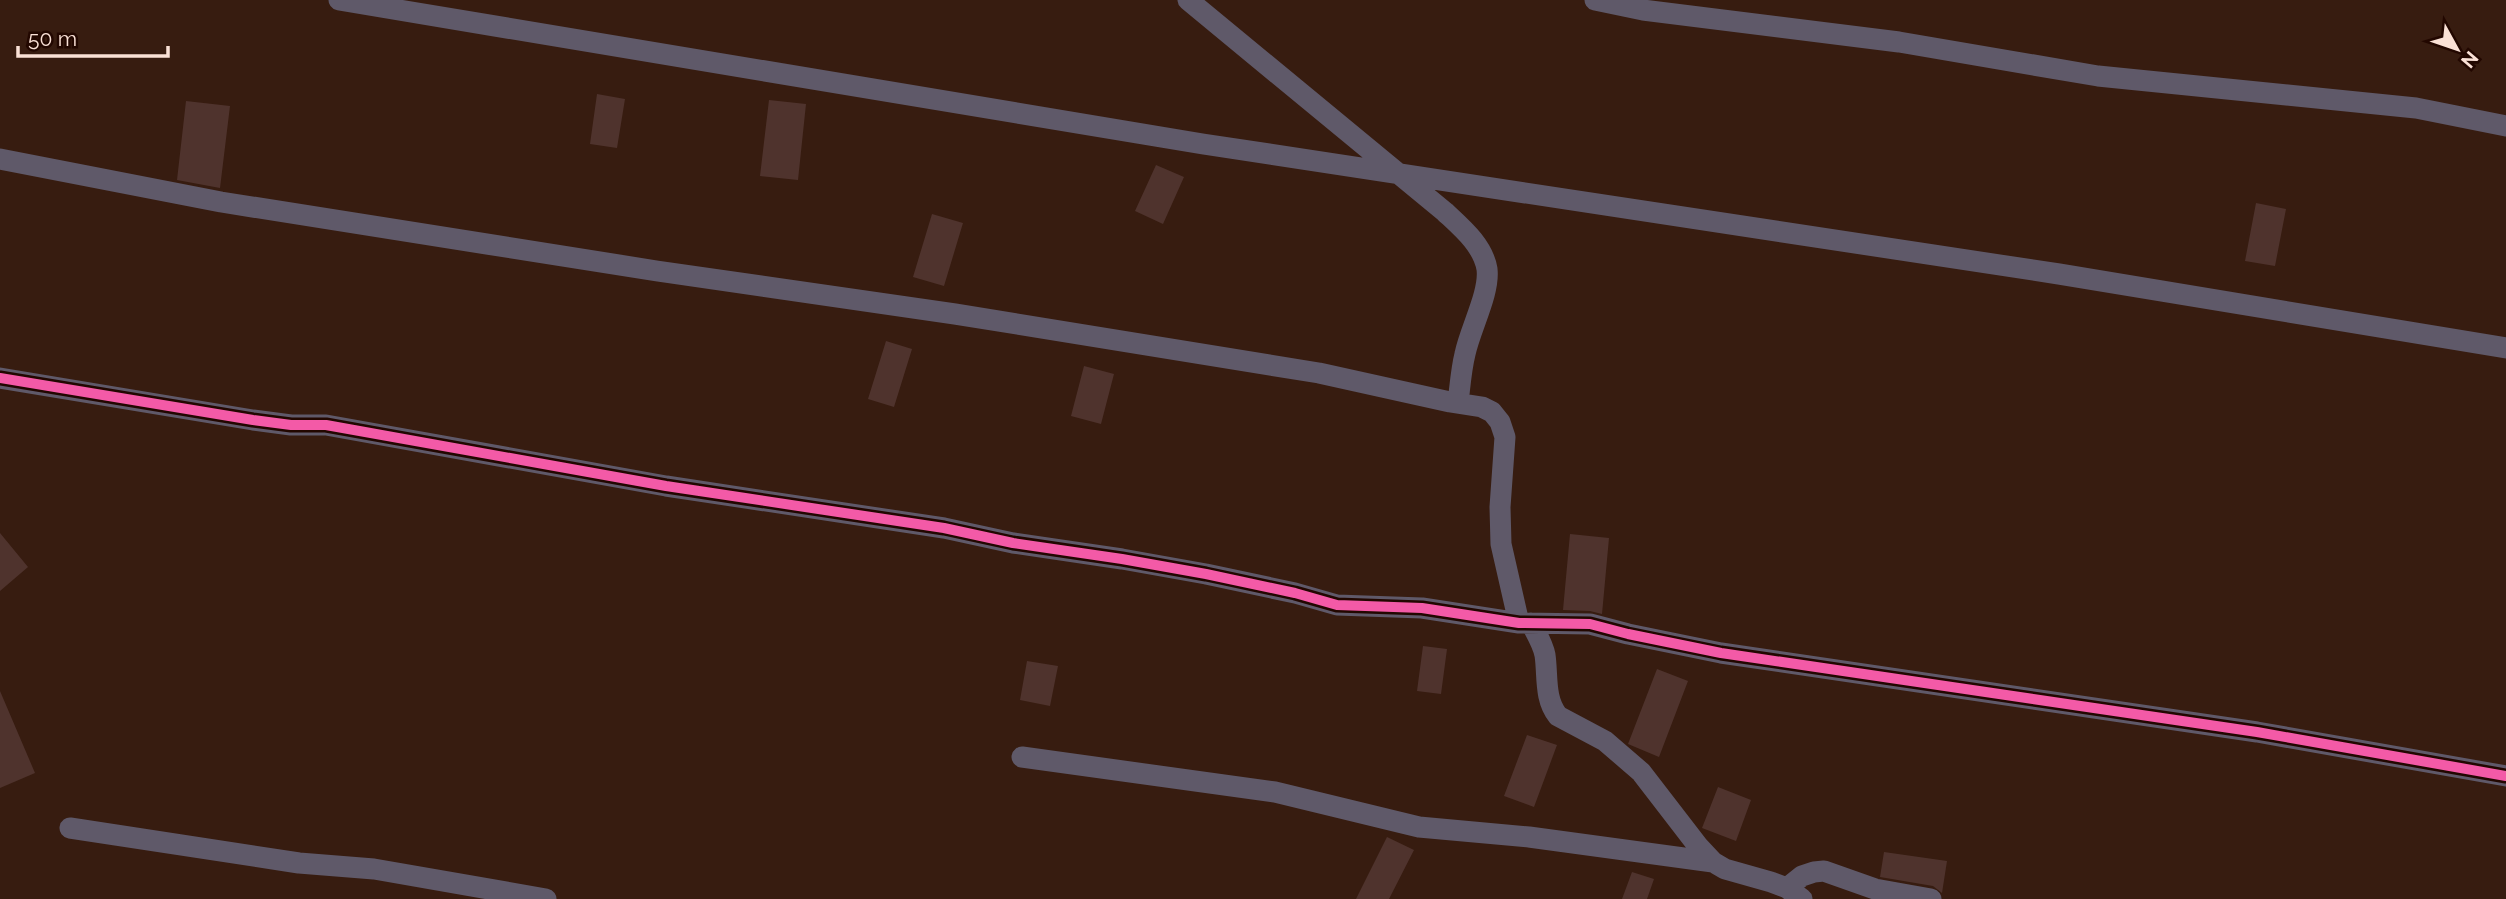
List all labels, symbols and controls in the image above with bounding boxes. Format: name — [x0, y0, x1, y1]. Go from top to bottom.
scale bar — [18, 14, 168, 58]
north arrow — [2422, 14, 2492, 84]
text: 50 m — [28, 26, 77, 51]
text: N — [2457, 47, 2483, 73]

